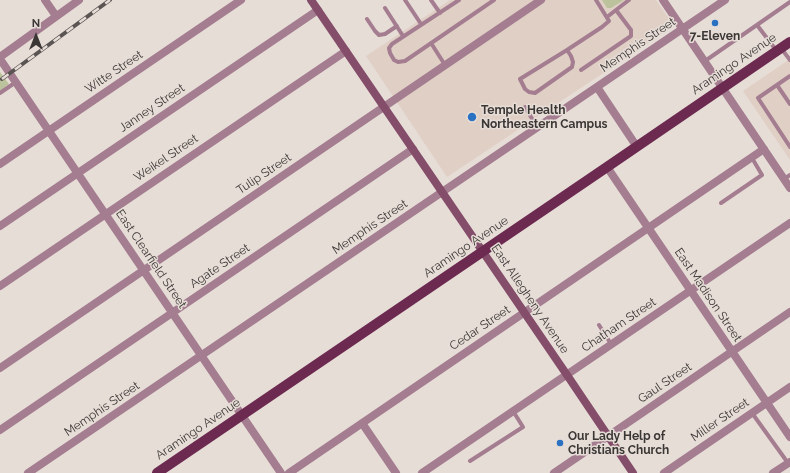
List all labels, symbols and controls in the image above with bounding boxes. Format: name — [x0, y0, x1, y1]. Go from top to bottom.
street label: Memphis Street — [598, 15, 678, 75]
north arrow — [16, 16, 56, 56]
text: N — [32, 17, 40, 30]
marker: 7-Eleven — [710, 18, 720, 28]
place label: 7-Eleven — [690, 29, 740, 43]
street label: Aramingo Avenue — [689, 30, 779, 98]
street label: Witte Street — [82, 47, 146, 97]
street label: Janney Street — [117, 81, 187, 135]
place label: Temple Health Northeastern Campus — [481, 103, 608, 131]
marker: Temple Health Northeastern Campus — [466, 111, 478, 123]
street label: Weikel Street — [131, 131, 201, 185]
street label: Tulip Street — [234, 150, 294, 198]
street label: Memphis Street — [330, 197, 410, 257]
street label: East Clearfield Street — [113, 207, 189, 311]
street label: Aramingo Avenue — [421, 213, 511, 281]
street label: Agate Street — [187, 241, 253, 291]
street label: East Allegheny Avenue — [488, 242, 572, 356]
street label: East Madison Street — [671, 245, 745, 345]
street label: Chatham Street — [579, 295, 659, 355]
street label: Cedar Street — [447, 303, 513, 353]
street label: Gaul Street — [635, 360, 695, 406]
street label: Memphis Street — [62, 379, 142, 439]
street label: Aramingo Avenue — [153, 395, 243, 463]
street label: Miller Street — [688, 395, 752, 445]
place label: Our Lady Help of Christians Church — [568, 429, 669, 457]
marker: Our Lady Help of Christians Church — [555, 438, 565, 448]

